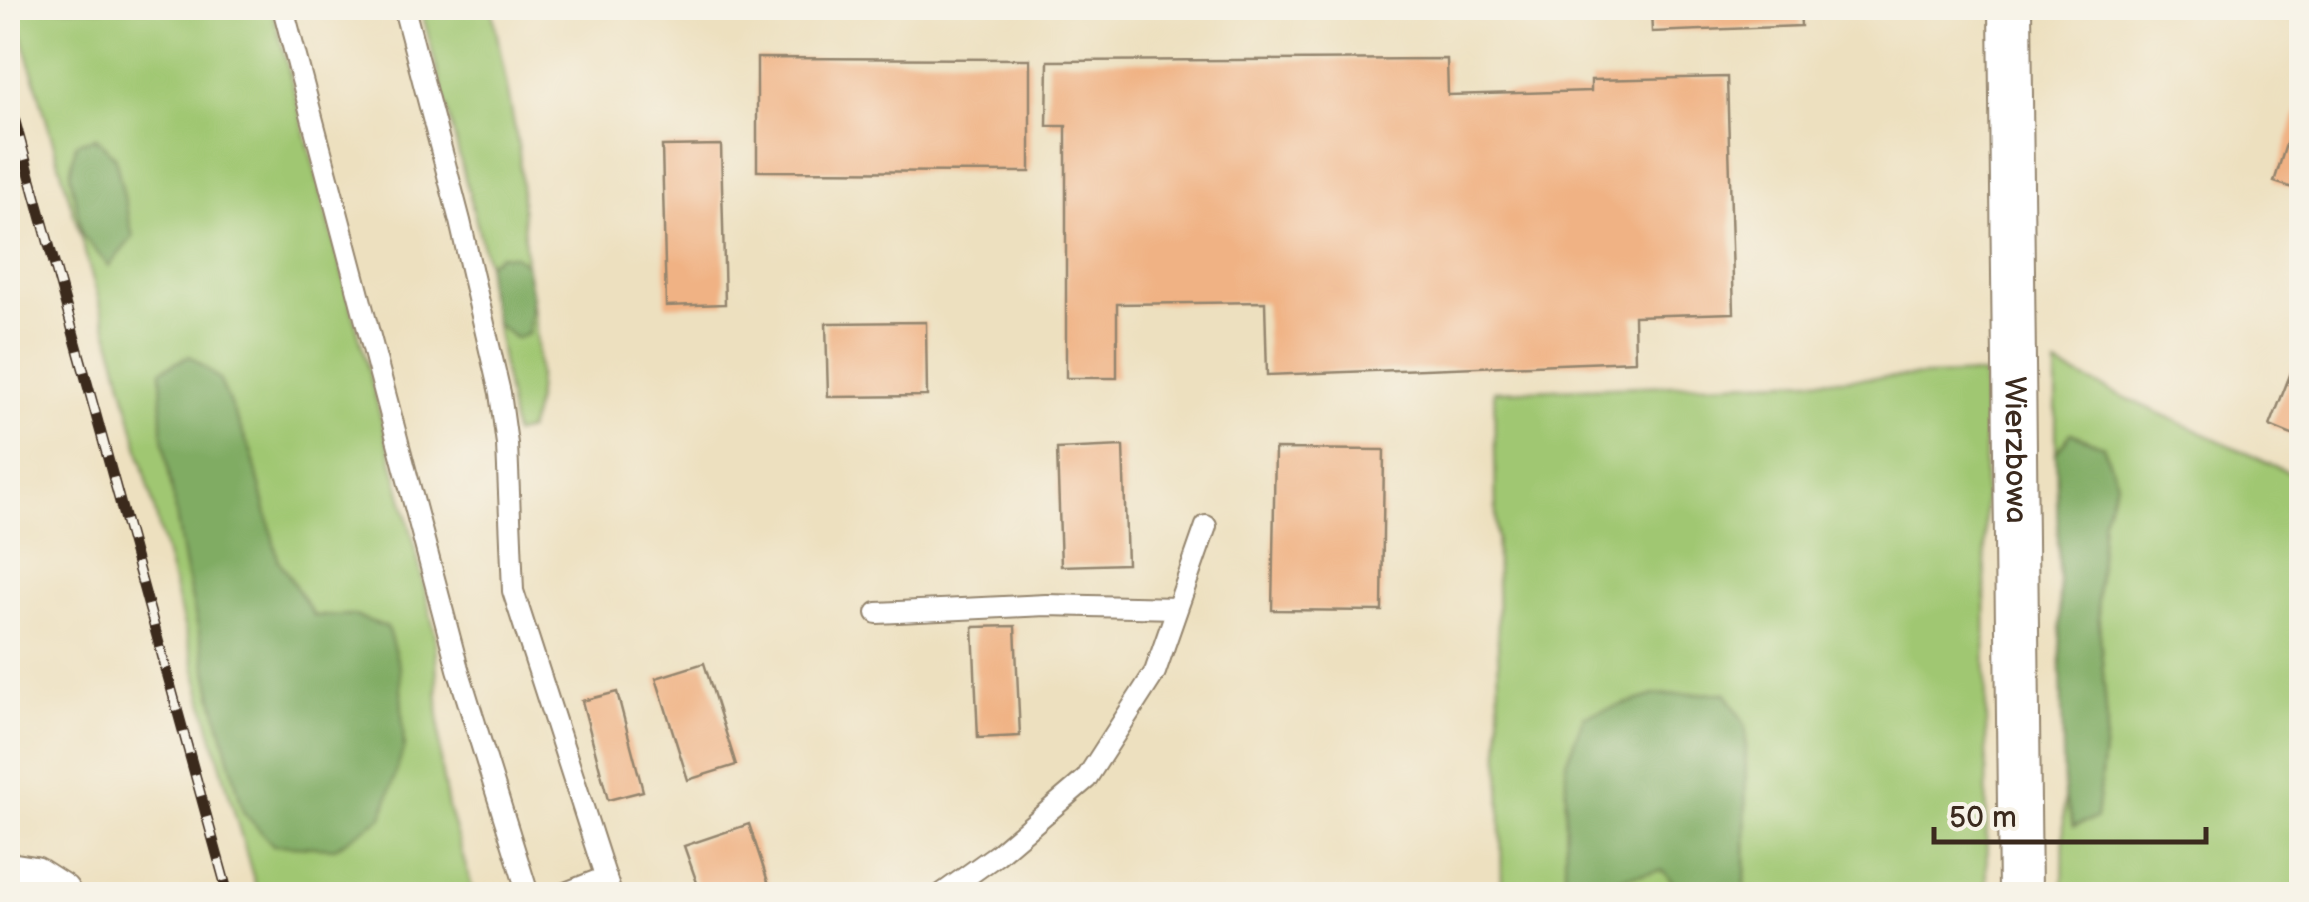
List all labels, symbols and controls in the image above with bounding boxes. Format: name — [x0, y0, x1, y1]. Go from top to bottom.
street label: Wierzbowa — [1996, 376, 2034, 524]
scale bar — [1934, 782, 2206, 844]
text: 50 m — [1949, 800, 2017, 836]

